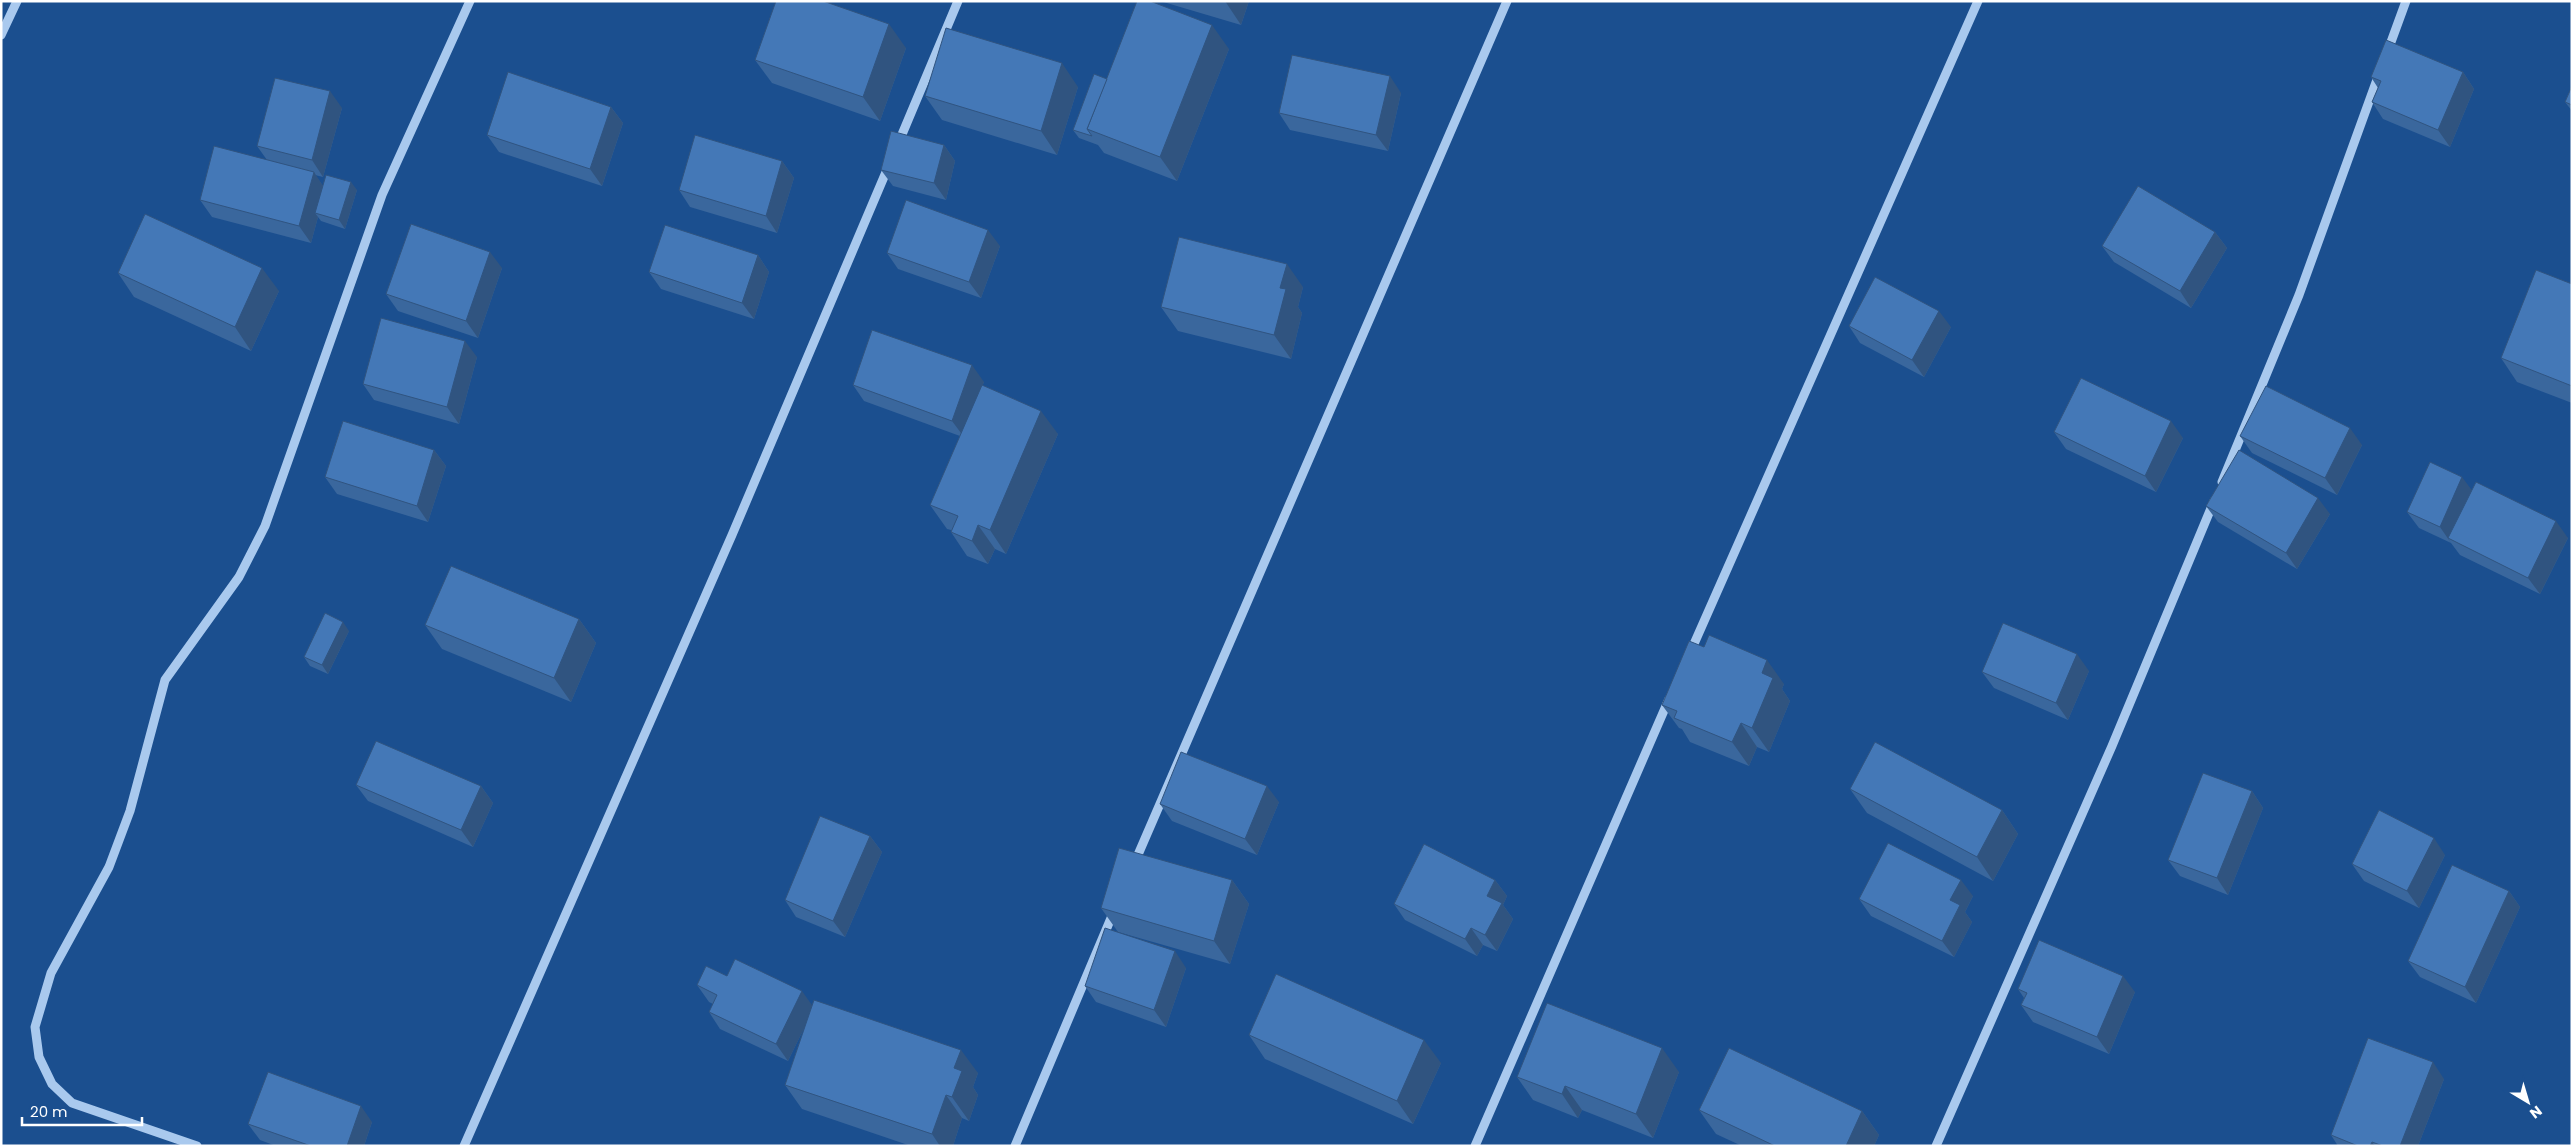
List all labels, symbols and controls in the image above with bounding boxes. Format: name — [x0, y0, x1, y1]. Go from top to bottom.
north arrow — [2503, 1077, 2553, 1127]
scale bar — [22, 1094, 142, 1126]
text: 20 m — [30, 1101, 68, 1122]
text: N — [2526, 1101, 2546, 1123]

